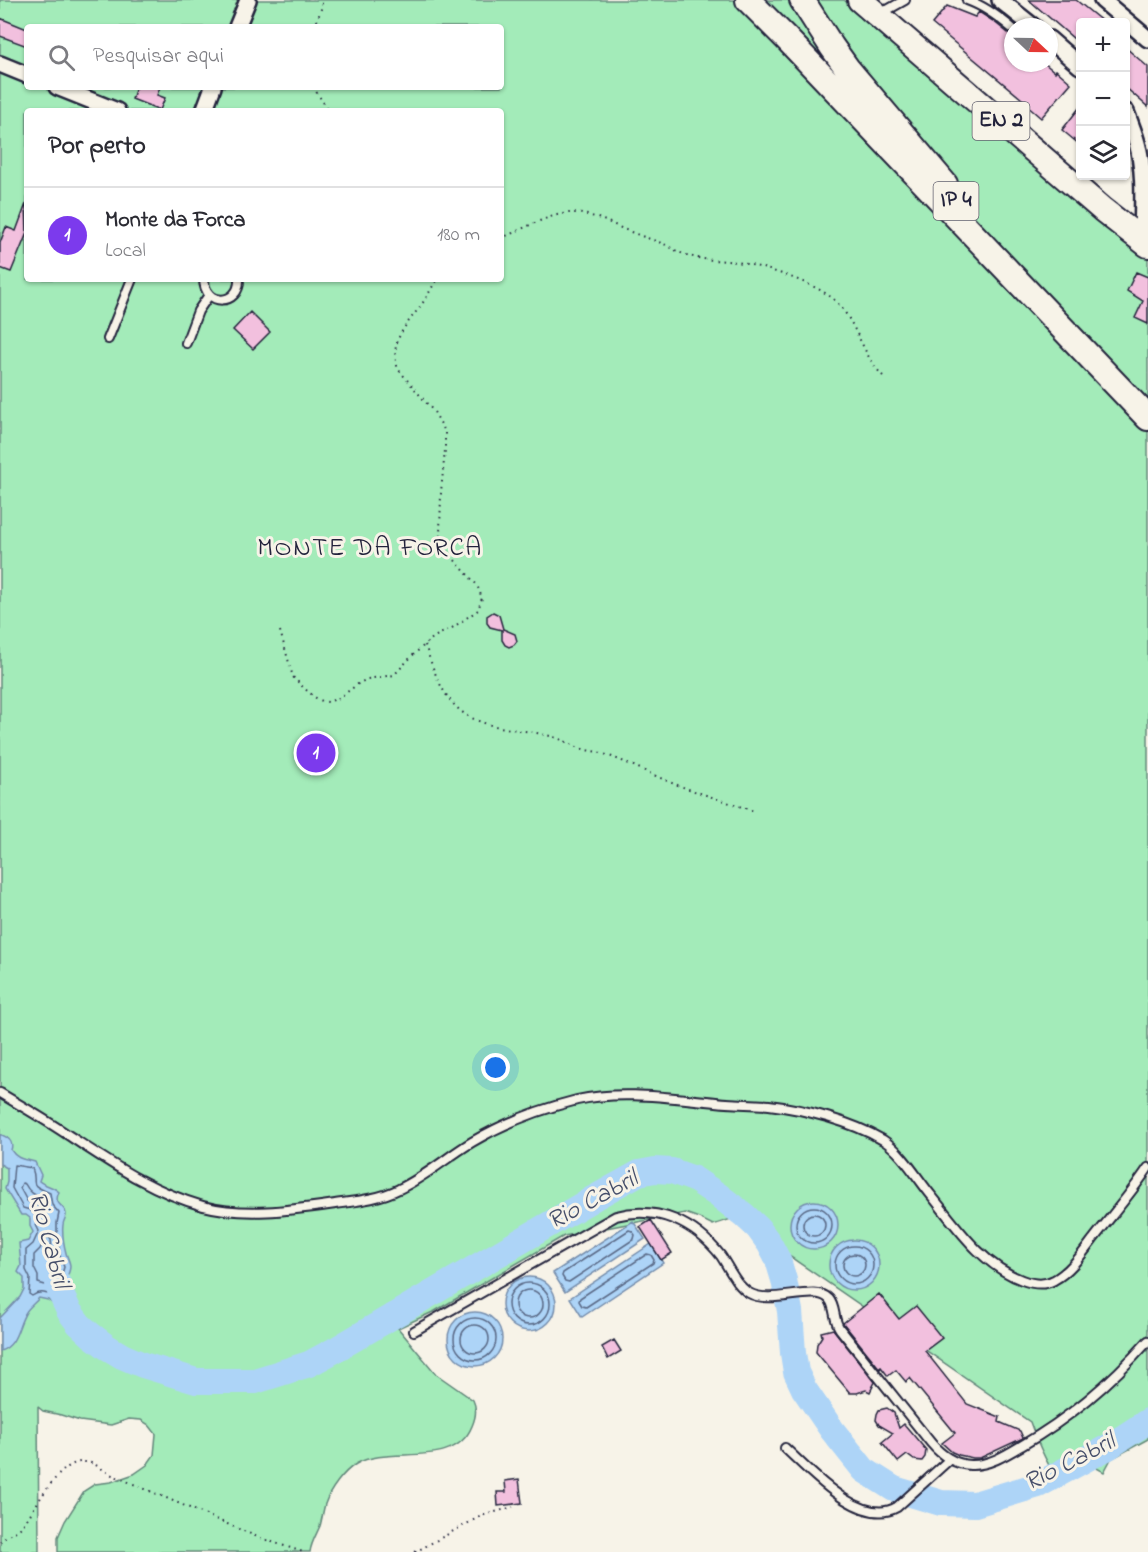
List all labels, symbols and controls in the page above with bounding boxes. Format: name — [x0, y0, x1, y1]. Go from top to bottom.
north arrow — [1004, 18, 1058, 72]
map controls — [1076, 18, 1130, 180]
button: + — [1076, 18, 1130, 72]
search box — [24, 24, 504, 90]
icon: search — [45, 41, 78, 74]
text: Pesquisar aqui — [93, 41, 224, 73]
button: − — [1076, 72, 1130, 126]
road number: EN 2 — [972, 102, 1030, 140]
button: layers — [1076, 126, 1130, 180]
text: Por perto — [48, 128, 146, 166]
road number: IP 4 — [934, 182, 978, 220]
text: Monte da Forca — [105, 205, 245, 237]
text: 1 — [64, 221, 71, 250]
text: 180 m — [437, 221, 480, 250]
text: Local — [105, 237, 146, 266]
district label: MONTE DA FORCA — [257, 530, 483, 568]
pin: 1 — [296, 730, 336, 776]
your location — [481, 1053, 510, 1082]
water label: Rio Cabril — [541, 1160, 648, 1241]
water label: Rio Cabril — [17, 1188, 80, 1295]
water label: Rio Cabril — [1018, 1423, 1125, 1502]

